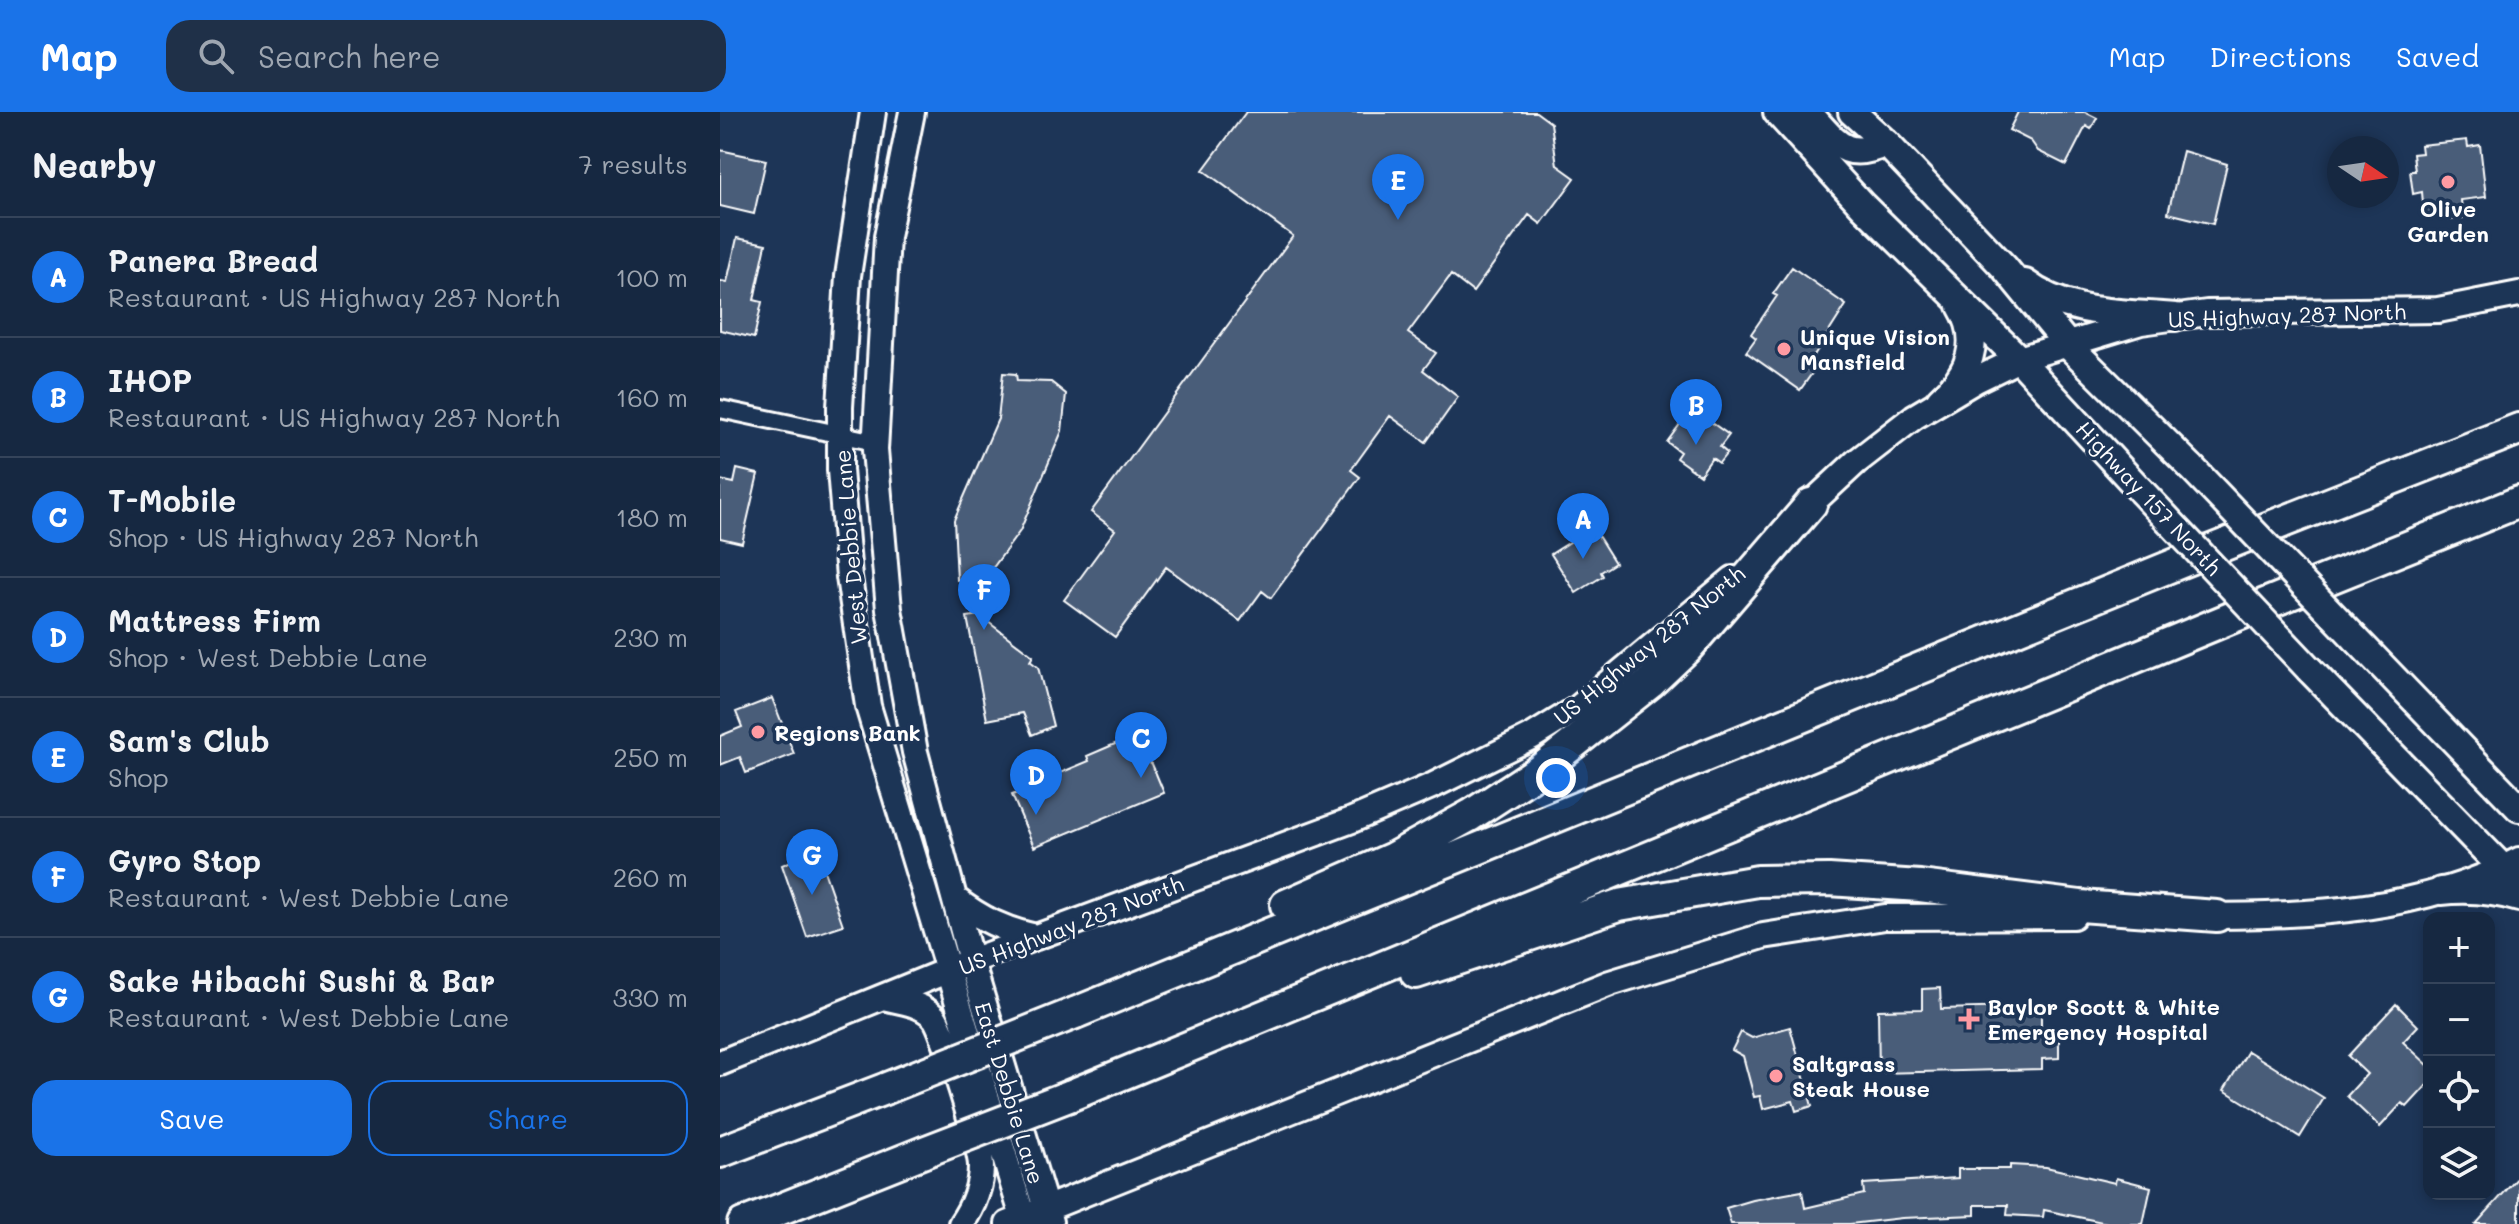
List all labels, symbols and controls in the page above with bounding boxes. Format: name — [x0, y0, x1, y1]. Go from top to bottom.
search box — [166, 20, 726, 92]
text: Map — [40, 31, 118, 81]
icon: search — [194, 34, 238, 78]
text: Search here — [258, 36, 441, 76]
text: Map — [2109, 38, 2166, 74]
text: Directions — [2210, 38, 2352, 74]
text: Saved — [2396, 38, 2479, 74]
north arrow — [2327, 136, 2399, 208]
text: Nearby — [32, 142, 157, 187]
text: 7 results — [579, 147, 688, 181]
pin: E — [1372, 154, 1424, 220]
marker: Olive Garden — [2439, 173, 2457, 191]
place label: Olive Garden — [2407, 194, 2489, 248]
text: Panera Bread — [108, 240, 318, 280]
text: A — [49, 260, 67, 294]
text: 100 m — [615, 260, 688, 294]
text: Restaurant · US Highway 287 North — [108, 280, 560, 314]
street label: US Highway 287 North — [2167, 296, 2407, 334]
place label: Unique Vision Mansfield — [1800, 322, 1950, 376]
marker: Unique Vision Mansfield — [1775, 340, 1793, 358]
text: IHOP — [108, 360, 192, 400]
pin: B — [1670, 379, 1722, 445]
text: B — [49, 380, 67, 414]
text: 160 m — [616, 380, 688, 414]
text: Restaurant · US Highway 287 North — [108, 400, 560, 434]
street label: Highway 157 North — [2070, 415, 2228, 581]
street label: West Debbie Lane — [827, 448, 873, 646]
text: T-Mobile — [108, 480, 236, 520]
pin: A — [1557, 493, 1609, 559]
text: C — [48, 500, 68, 534]
text: 180 m — [616, 500, 688, 534]
text: Shop · US Highway 287 North — [108, 520, 478, 554]
street label: US Highway 287 North — [1547, 559, 1751, 731]
pin: F — [958, 564, 1010, 630]
text: Mattress Firm — [108, 600, 321, 640]
text: D — [49, 620, 67, 654]
text: 230 m — [613, 620, 688, 654]
text: Shop · West Debbie Lane — [108, 640, 428, 674]
pin: C — [1115, 712, 1167, 778]
place label: Regions Bank — [774, 718, 921, 747]
text: Sam's Club — [108, 720, 270, 760]
marker: Regions Bank — [749, 723, 767, 741]
text: E — [50, 740, 66, 774]
text: 250 m — [613, 740, 688, 774]
pin: D — [1010, 749, 1062, 815]
your location — [1536, 758, 1576, 798]
text: Shop — [108, 760, 169, 794]
pin: G — [786, 829, 838, 895]
text: Gyro Stop — [108, 840, 261, 880]
text: F — [50, 860, 66, 894]
text: 260 m — [613, 860, 688, 894]
street label: US Highway 287 North — [955, 869, 1187, 981]
text: Restaurant · West Debbie Lane — [108, 880, 509, 914]
map controls — [2423, 912, 2495, 1200]
button: + — [2423, 912, 2495, 984]
text: Sake Hibachi Sushi & Bar — [108, 960, 495, 1000]
text: G — [48, 980, 68, 1014]
text: 330 m — [612, 980, 688, 1014]
button: − — [2423, 984, 2495, 1056]
place label: Baylor Scott & White Emergency Hospital — [1987, 992, 2220, 1046]
street label: East Debbie Lane — [969, 998, 1051, 1188]
text: Restaurant · West Debbie Lane — [108, 1000, 509, 1034]
marker: Baylor Scott & White Emergency Hospital — [1958, 1008, 1980, 1030]
place label: Saltgrass Steak House — [1792, 1049, 1930, 1103]
button: locate — [2423, 1056, 2495, 1128]
marker: Saltgrass Steak House — [1767, 1067, 1785, 1085]
button: Save — [32, 1080, 352, 1156]
button: Share — [368, 1080, 688, 1156]
button: layers — [2423, 1128, 2495, 1200]

